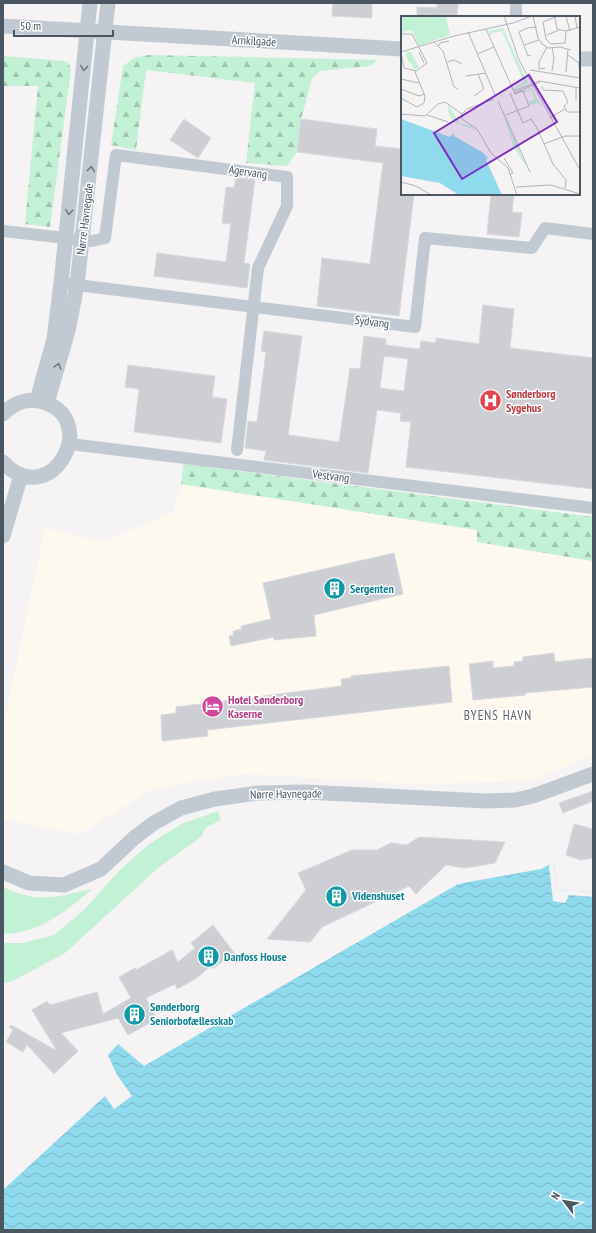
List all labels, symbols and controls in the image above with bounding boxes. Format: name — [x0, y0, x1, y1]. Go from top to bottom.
scale bar — [14, 12, 113, 38]
inset map — [401, 16, 580, 195]
text: 50 m — [20, 18, 41, 33]
street label: Arnkilgade — [231, 32, 277, 49]
one-way arrow — [80, 65, 89, 72]
street label: Agervang — [228, 161, 268, 182]
one-way arrow — [86, 166, 95, 172]
street label: Nørre Havnegade — [73, 182, 96, 256]
one-way arrow — [65, 209, 74, 215]
street label: Sydvang — [354, 312, 390, 331]
one-way arrow — [53, 362, 62, 369]
place label: Sønderborg Sygehus — [506, 386, 556, 415]
hospital icon: Sønderborg Sygehus — [478, 388, 504, 414]
street label: Vestvang — [311, 466, 350, 485]
building icon: Sergenten — [322, 576, 348, 602]
place label: Sergenten — [350, 581, 394, 596]
place label: Hotel Sønderborg Kaserne — [228, 692, 303, 721]
hotel icon: Hotel Sønderborg Kaserne — [200, 694, 226, 720]
district label: BYENS HAVN — [464, 707, 532, 724]
street label: Nørre Havnegade — [250, 785, 322, 802]
building icon: Videnshuset — [324, 883, 350, 909]
place label: Videnshuset — [351, 888, 405, 903]
building icon: Danfoss House — [195, 944, 221, 970]
place label: Danfoss House — [224, 949, 287, 964]
place label: Sønderborg Seniorbofællesskab — [150, 999, 234, 1028]
building icon: Sønderborg Seniorbofællesskab — [122, 1001, 148, 1027]
north arrow — [544, 1181, 584, 1221]
text: N — [548, 1190, 563, 1202]

